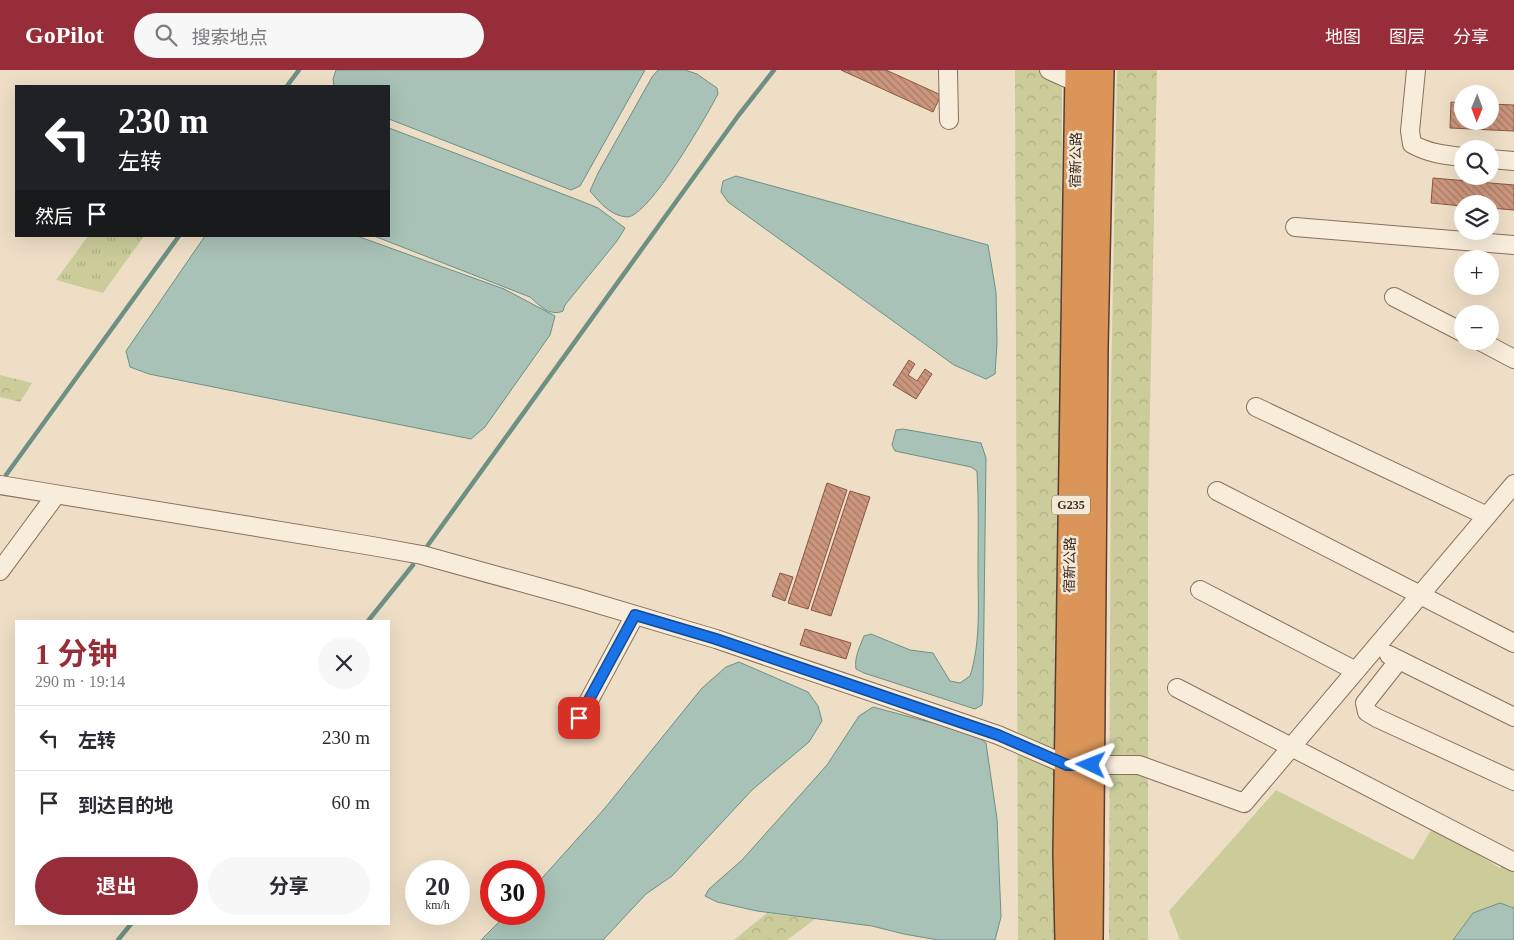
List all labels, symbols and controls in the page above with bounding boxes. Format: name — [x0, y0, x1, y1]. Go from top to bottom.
search box — [134, 13, 484, 58]
icon: search — [152, 21, 180, 49]
text: GoPilot — [25, 22, 104, 48]
text: 搜索地点 — [192, 27, 268, 48]
text: 地图 — [1325, 27, 1361, 47]
text: 图层 — [1389, 27, 1425, 47]
text: 分享 — [1453, 27, 1489, 47]
north arrow — [1454, 85, 1499, 130]
map controls — [1454, 85, 1499, 350]
text: 230 m — [118, 102, 208, 141]
icon: left — [35, 105, 100, 170]
street label: 宿新公路 — [1067, 132, 1084, 188]
button: search — [1454, 140, 1499, 185]
text: 左转 — [118, 149, 162, 174]
button: layers — [1454, 195, 1499, 240]
icon: arrive — [83, 200, 111, 228]
text: 然后 — [35, 206, 73, 227]
button: + — [1454, 250, 1499, 295]
button: − — [1454, 305, 1499, 350]
road number: G235 — [1052, 496, 1090, 514]
street label: 宿新公路 — [1061, 537, 1078, 593]
text: 1 分钟 — [35, 637, 118, 670]
button: close — [318, 637, 370, 689]
text: 290 m · 19:14 — [35, 673, 125, 690]
pin — [558, 697, 600, 739]
icon: arrive — [565, 704, 593, 732]
icon: left — [35, 724, 63, 752]
text: 230 m — [322, 727, 370, 748]
text: 左转 — [78, 730, 116, 751]
position arrow — [1064, 738, 1116, 790]
icon: arrive — [35, 789, 63, 817]
text: 60 m — [331, 792, 370, 813]
text: 到达目的地 — [78, 795, 173, 816]
button: 退出 — [35, 857, 198, 915]
button: 分享 — [208, 857, 370, 915]
speed limit sign: 30 — [480, 860, 545, 925]
text: 20 — [425, 873, 450, 900]
text: km/h — [425, 898, 450, 912]

